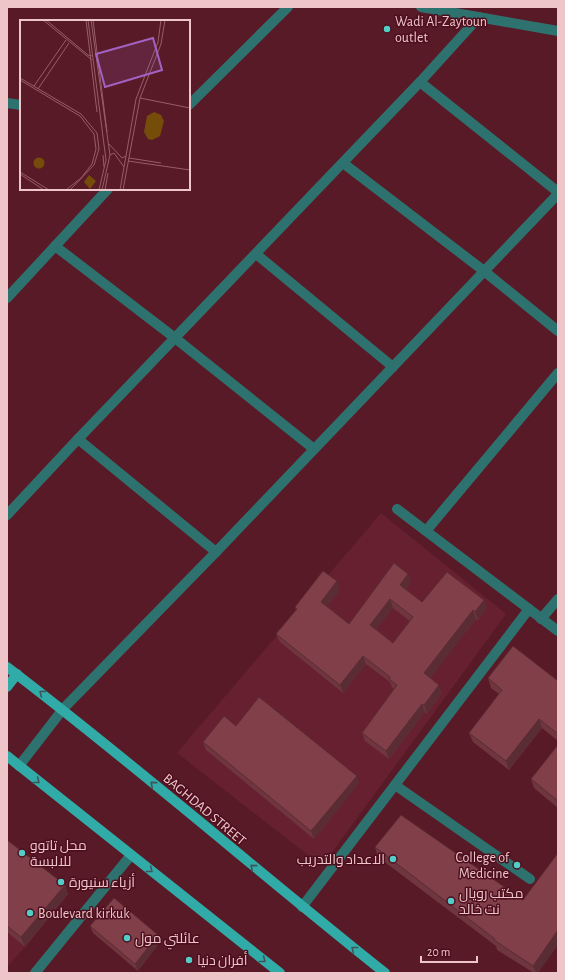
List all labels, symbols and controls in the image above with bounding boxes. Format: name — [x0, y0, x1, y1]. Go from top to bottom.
place label: Wadi Al-Zaytoun outlet — [395, 15, 487, 45]
inset map — [20, 20, 190, 190]
marker: Wadi Al-Zaytoun outlet — [382, 24, 392, 34]
one-way arrow — [39, 691, 46, 698]
street label: BAGHDAD STREET — [160, 771, 248, 848]
one-way arrow — [33, 776, 40, 783]
one-way arrow — [151, 781, 158, 788]
place label: محل تاتوو للالبسة — [30, 839, 87, 869]
marker: محل تاتوو للالبسة — [17, 848, 27, 858]
place label: College of Medicine — [455, 851, 510, 881]
place label: الاعداد والتدريب — [297, 853, 385, 867]
marker: الاعداد والتدريب — [388, 854, 398, 864]
marker: College of Medicine — [512, 860, 522, 870]
one-way arrow — [251, 864, 258, 871]
one-way arrow — [145, 866, 152, 873]
place label: أزياء سنيورة — [69, 873, 135, 890]
marker: أزياء سنيورة — [56, 877, 66, 887]
place label: مكتب رويال نت خالد — [459, 887, 524, 917]
marker: مكتب رويال نت خالد — [446, 896, 456, 906]
place label: Boulevard kirkuk — [38, 907, 130, 921]
marker: Boulevard kirkuk — [25, 908, 35, 918]
place label: عائلتي مول — [135, 932, 200, 950]
marker: عائلتي مول — [122, 933, 132, 943]
scale bar — [421, 938, 477, 964]
one-way arrow — [352, 946, 359, 953]
text: 20 m — [427, 946, 450, 958]
place label: أفران دنيا — [197, 951, 248, 968]
marker: أفران دنيا — [184, 955, 194, 965]
one-way arrow — [258, 955, 265, 962]

